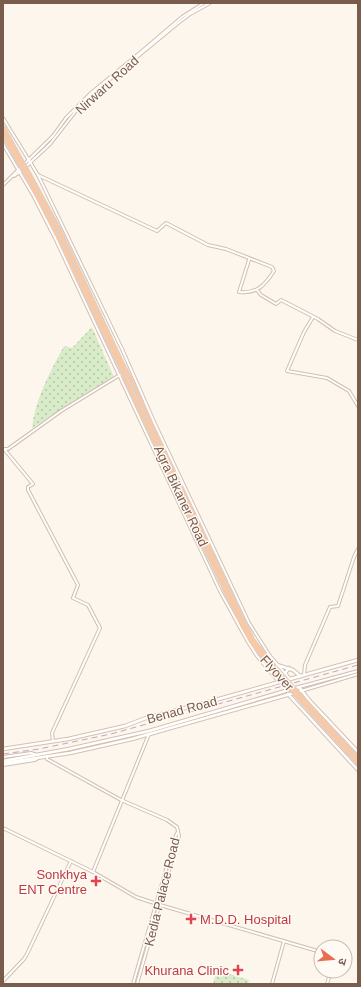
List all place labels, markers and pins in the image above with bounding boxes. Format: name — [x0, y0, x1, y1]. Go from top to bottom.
place label: Sonkhya ENT Centre — [19, 867, 88, 897]
marker: Sonkhya ENT Centre — [90, 875, 102, 887]
place label: M.D.D. Hospital — [200, 912, 291, 927]
marker: M.D.D. Hospital — [185, 913, 197, 925]
place label: Khurana Clinic — [144, 963, 229, 978]
marker: Khurana Clinic — [232, 964, 244, 976]

